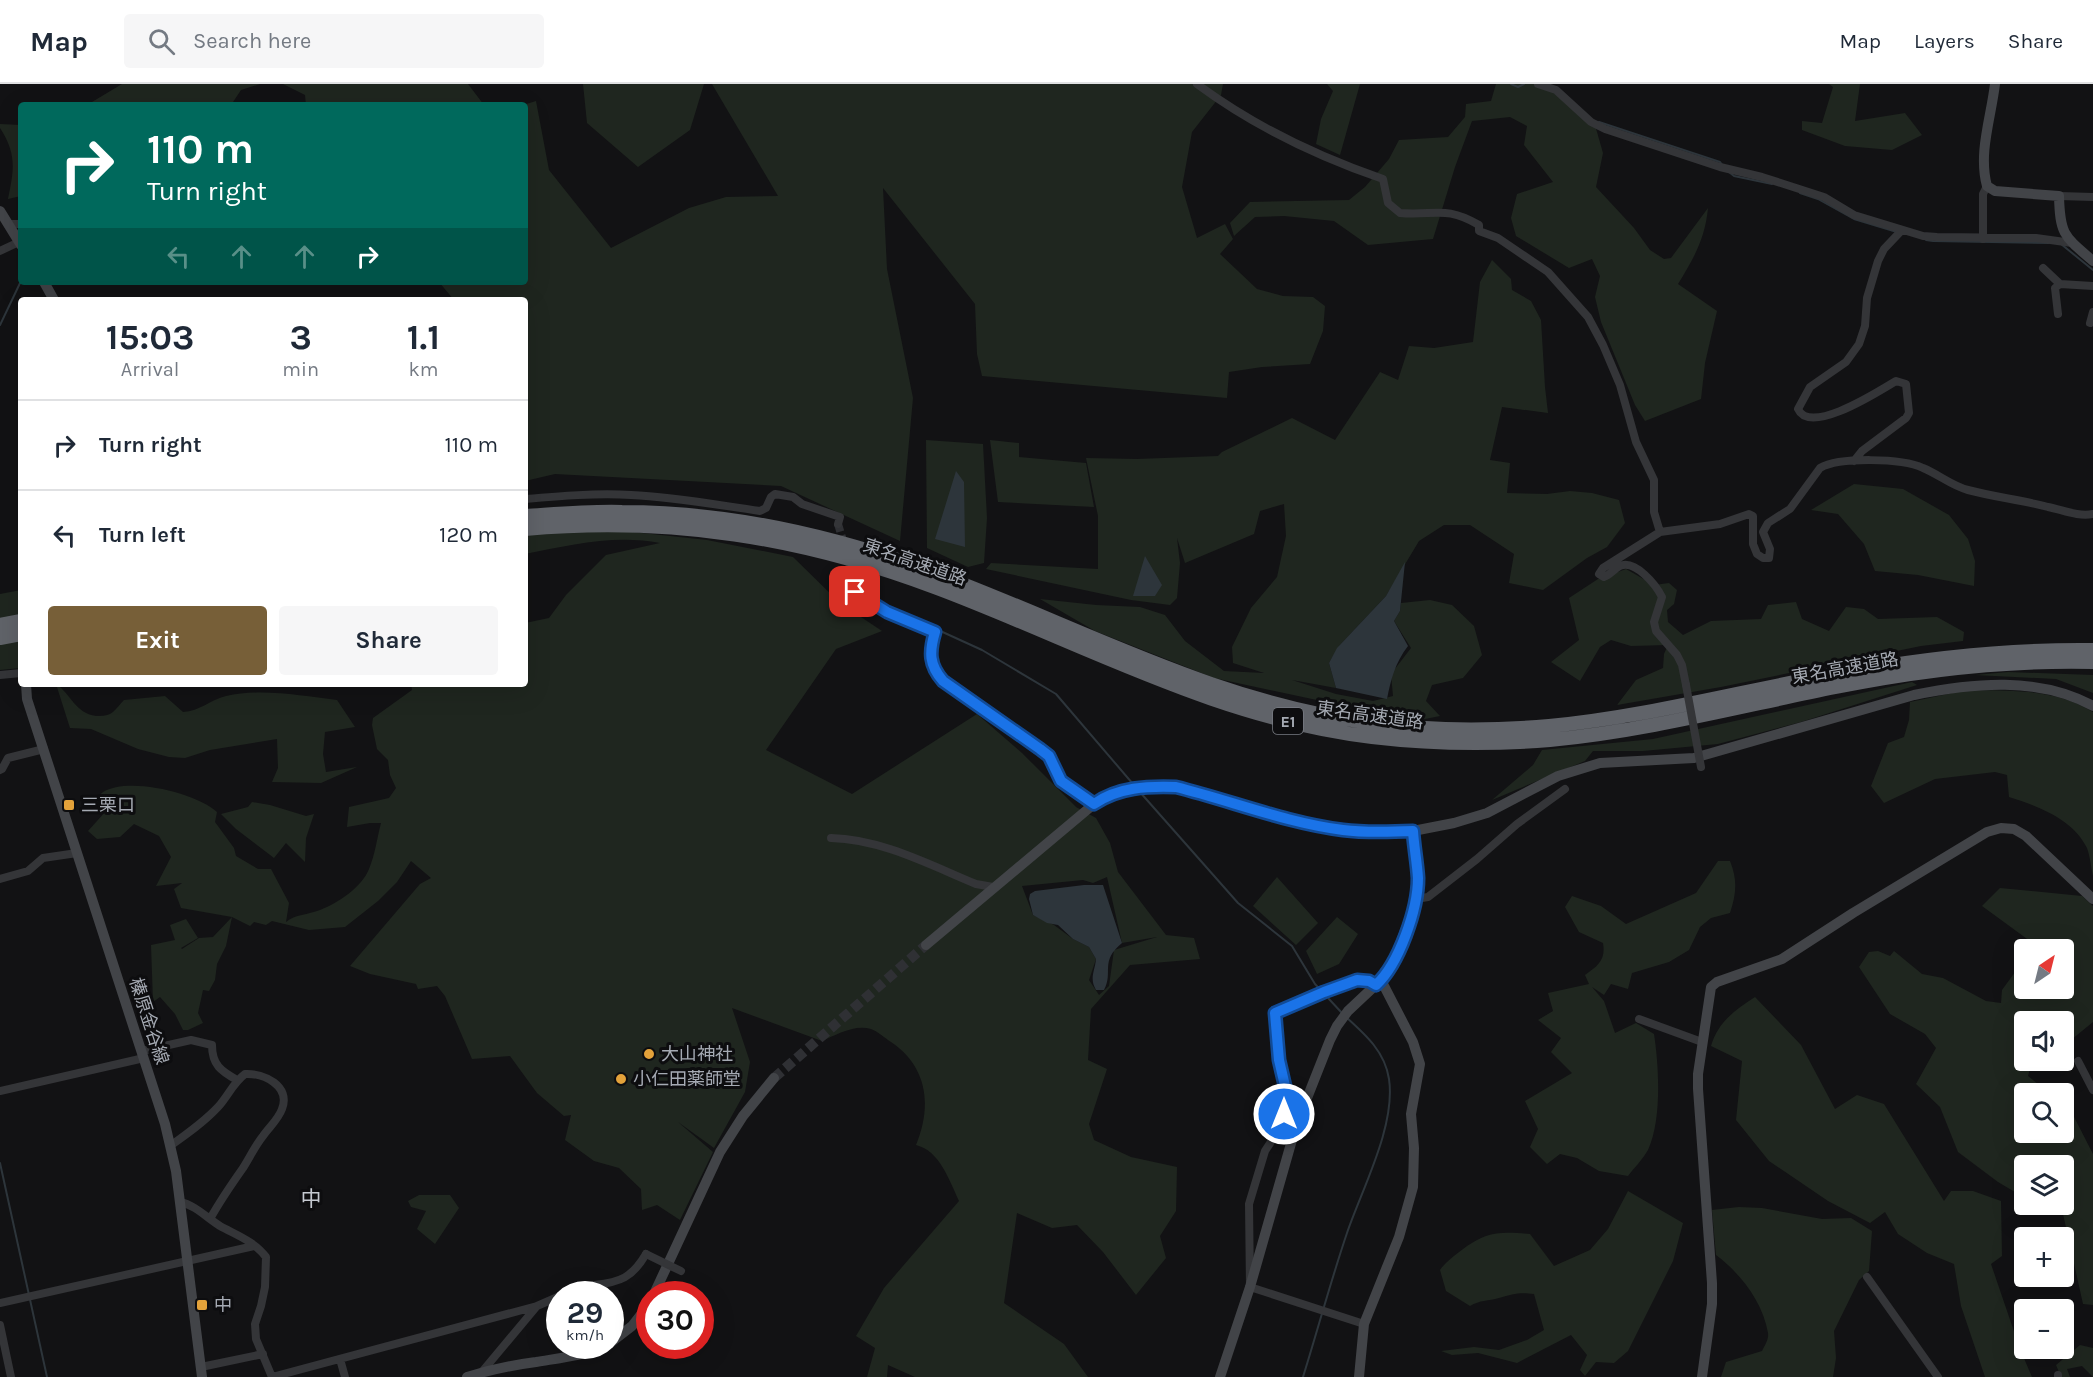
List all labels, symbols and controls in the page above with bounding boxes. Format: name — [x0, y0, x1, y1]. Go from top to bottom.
search box — [124, 14, 544, 68]
text: Map — [30, 25, 88, 58]
icon: search — [145, 25, 178, 58]
text: Search here — [193, 28, 311, 54]
text: Map — [1839, 29, 1881, 53]
text: Layers — [1914, 29, 1975, 53]
text: Share — [2008, 29, 2063, 53]
text: 110 m — [147, 124, 254, 174]
icon: right — [48, 126, 126, 204]
text: Turn right — [147, 175, 267, 207]
icon: left — [162, 240, 195, 273]
icon: ahead — [225, 240, 258, 273]
icon: ahead — [288, 240, 321, 273]
icon: right — [351, 240, 384, 273]
text: 15:03 — [106, 316, 194, 358]
text: 3 — [289, 316, 312, 358]
text: 1.1 — [407, 316, 440, 358]
text: Arrival — [121, 358, 179, 381]
text: min — [282, 358, 319, 381]
text: km — [408, 358, 438, 381]
icon: right — [48, 429, 81, 462]
text: Turn right — [99, 432, 202, 458]
text: 110 m — [445, 432, 498, 458]
icon: left — [48, 519, 81, 552]
text: Turn left — [99, 522, 186, 548]
text: 120 m — [439, 522, 498, 548]
street label: 東名高速道路 — [860, 534, 970, 590]
pin — [829, 566, 880, 617]
icon: arrive — [838, 575, 871, 608]
button: Exit — [48, 606, 267, 675]
button: Share — [279, 606, 498, 675]
street label: 東名高速道路 — [1790, 648, 1900, 688]
street label: 東名高速道路 — [1315, 697, 1425, 733]
road number: E1 — [1273, 708, 1303, 734]
place label: 三栗口 — [81, 794, 135, 816]
marker: 三栗口 — [62, 798, 76, 812]
north arrow — [2014, 939, 2074, 999]
map controls — [2014, 939, 2074, 1359]
street label: 榛原金谷線 — [125, 975, 173, 1067]
button: sound — [2014, 1011, 2074, 1071]
place label: 大山神社 — [661, 1043, 733, 1065]
marker: 大山神社 — [642, 1047, 656, 1061]
place label: 小仁田薬師堂 — [633, 1068, 741, 1090]
marker: 小仁田薬師堂 — [614, 1072, 628, 1086]
position arrow — [1252, 1082, 1316, 1146]
button: search — [2014, 1083, 2074, 1143]
button: layers — [2014, 1155, 2074, 1215]
district label: 中 — [301, 1187, 322, 1211]
button: + — [2014, 1227, 2074, 1287]
speed limit sign: 30 — [636, 1281, 714, 1359]
place label: 中 — [214, 1294, 232, 1316]
text: 29 — [567, 1295, 603, 1331]
marker: 中 — [195, 1298, 209, 1312]
button: − — [2014, 1299, 2074, 1359]
text: km/h — [566, 1326, 604, 1344]

